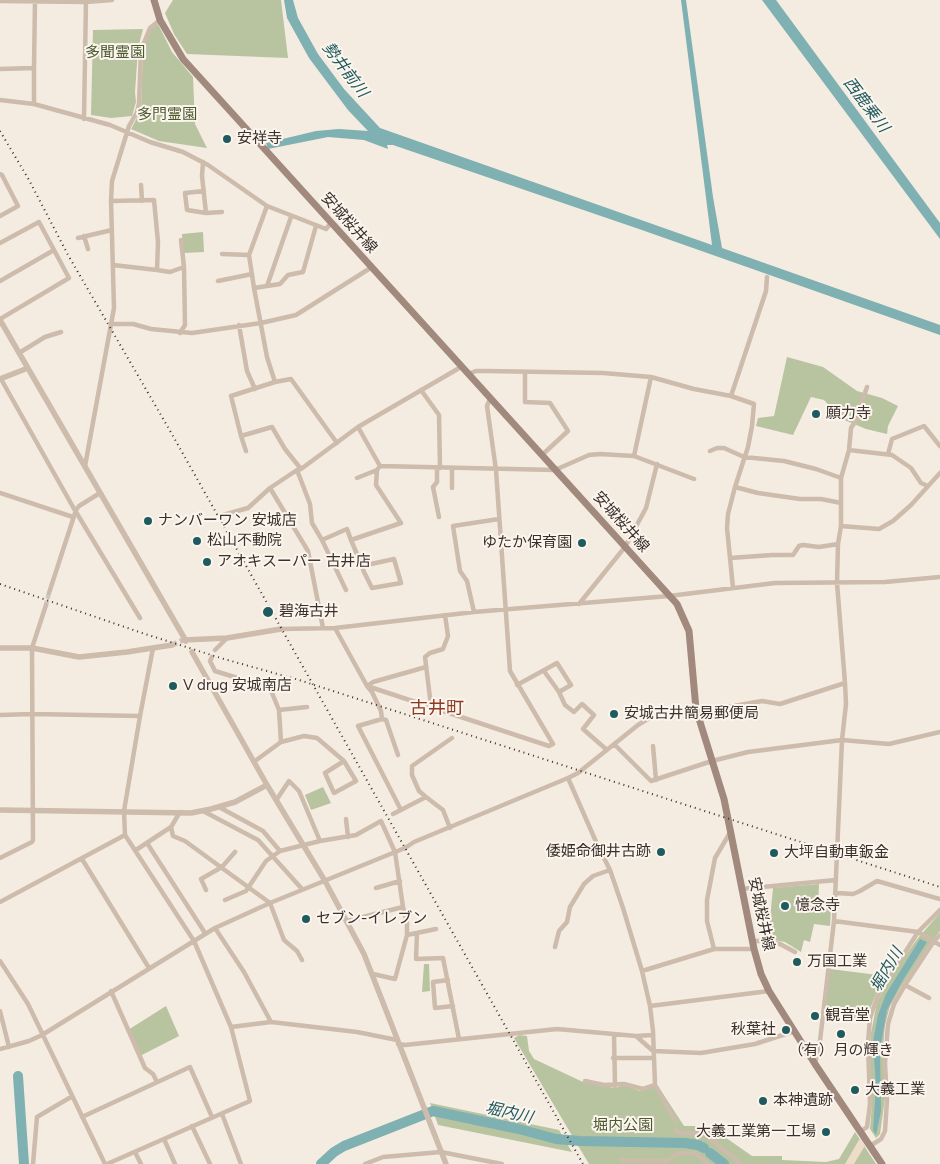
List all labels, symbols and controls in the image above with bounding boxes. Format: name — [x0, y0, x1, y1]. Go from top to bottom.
water label: 勢井前川 — [318, 39, 372, 101]
park label: 多聞霊園 — [85, 44, 145, 62]
water label: 西鹿乗川 — [839, 74, 893, 136]
park label: 多門霊園 — [137, 106, 197, 124]
place label: 安祥寺 — [237, 130, 282, 148]
marker: 安祥寺 — [221, 133, 233, 145]
street label: 安城桜井線 — [317, 189, 381, 257]
place label: 願力寺 — [826, 405, 871, 423]
marker: 願力寺 — [810, 408, 822, 420]
street label: 安城桜井線 — [589, 488, 653, 556]
place label: ナンバーワン 安城店 — [158, 512, 297, 530]
marker: ナンバーワン 安城店 — [142, 515, 154, 527]
place label: 松山不動院 — [207, 532, 282, 550]
place label: ゆたか保育園 — [482, 534, 572, 552]
marker: 松山不動院 — [191, 535, 203, 547]
marker: ゆたか保育園 — [576, 537, 588, 549]
place label: アオキスーパー 古井店 — [217, 553, 371, 571]
marker: アオキスーパー 古井店 — [201, 556, 213, 568]
place label: 碧海古井 — [279, 603, 339, 621]
marker: 碧海古井 — [261, 605, 275, 619]
place label: V drug 安城南店 — [183, 677, 292, 695]
marker: V drug 安城南店 — [167, 680, 179, 692]
district label: 古井町 — [410, 698, 464, 720]
place label: 安城古井簡易郵便局 — [624, 705, 759, 723]
marker: 安城古井簡易郵便局 — [608, 708, 620, 720]
place label: 倭姫命御井古跡 — [546, 843, 651, 861]
place label: 大坪自動車鈑金 — [784, 844, 889, 862]
marker: 倭姫命御井古跡 — [655, 846, 667, 858]
marker: 大坪自動車鈑金 — [768, 847, 780, 859]
street label: 安城桜井線 — [744, 875, 778, 953]
place label: 憶念寺 — [795, 897, 840, 915]
marker: 憶念寺 — [779, 900, 791, 912]
place label: セブン-イレブン — [316, 910, 427, 928]
marker: セブン-イレブン — [300, 913, 312, 925]
water label: 堀内川 — [867, 944, 907, 996]
place label: 万国工業 — [807, 953, 867, 971]
marker: 万国工業 — [791, 956, 803, 968]
place label: 観音堂 — [825, 1007, 870, 1025]
marker: 観音堂 — [809, 1010, 821, 1022]
place label: 秋葉社 — [731, 1021, 776, 1039]
marker: 秋葉社 — [780, 1024, 792, 1036]
marker: （有）月の輝き — [835, 1028, 847, 1040]
place label: （有）月の輝き — [789, 1042, 893, 1060]
place label: 大義工業 — [865, 1081, 925, 1099]
marker: 大義工業 — [849, 1084, 861, 1096]
place label: 本神遺跡 — [773, 1092, 833, 1110]
marker: 本神遺跡 — [757, 1095, 769, 1107]
water label: 堀内川 — [483, 1098, 535, 1128]
park label: 堀内公園 — [593, 1117, 653, 1135]
place label: 大義工業第一工場 — [696, 1123, 816, 1141]
marker: 大義工業第一工場 — [820, 1126, 832, 1138]

